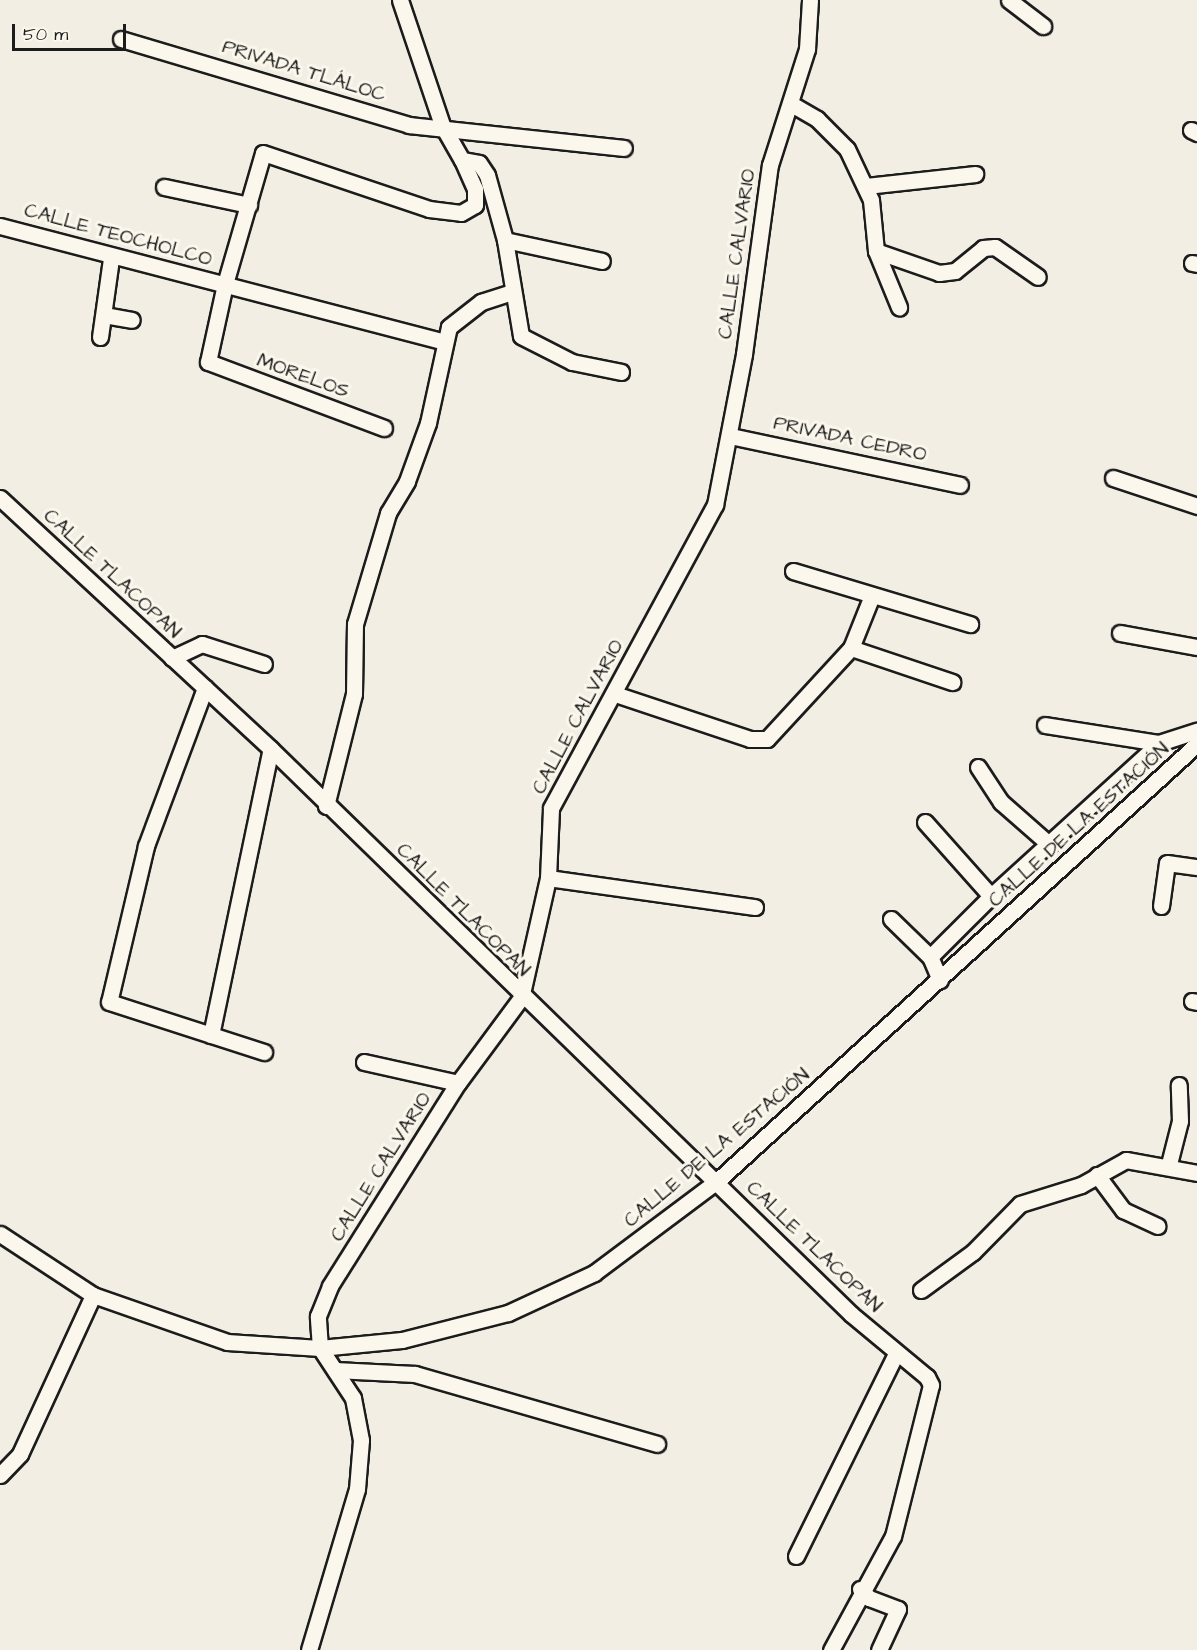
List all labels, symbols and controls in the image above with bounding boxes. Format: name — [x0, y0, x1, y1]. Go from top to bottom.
scale bar — [15, 12, 129, 50]
text: 50 m — [23, 22, 68, 47]
street label: PRIVADA TLÁLOC — [219, 35, 389, 107]
street label: CALLE CALVARIO — [713, 167, 761, 341]
street label: CALLE TEOCHOLCO — [22, 198, 214, 272]
street label: MORELOS — [254, 348, 352, 404]
street label: PRIVADA CEDRO — [771, 411, 929, 467]
street label: CALLE TLACOPAN — [38, 504, 186, 644]
street label: CALLE CALVARIO — [527, 636, 629, 798]
street label: CALLE DE LA ESTACIÓN — [984, 737, 1174, 913]
street label: CALLE TLACOPAN — [391, 838, 535, 982]
street label: CALLE DE LA ESTACIÓN — [619, 1063, 815, 1233]
street label: CALLE CALVARIO — [325, 1088, 437, 1246]
street label: CALLE TLACOPAN — [741, 1176, 887, 1318]

